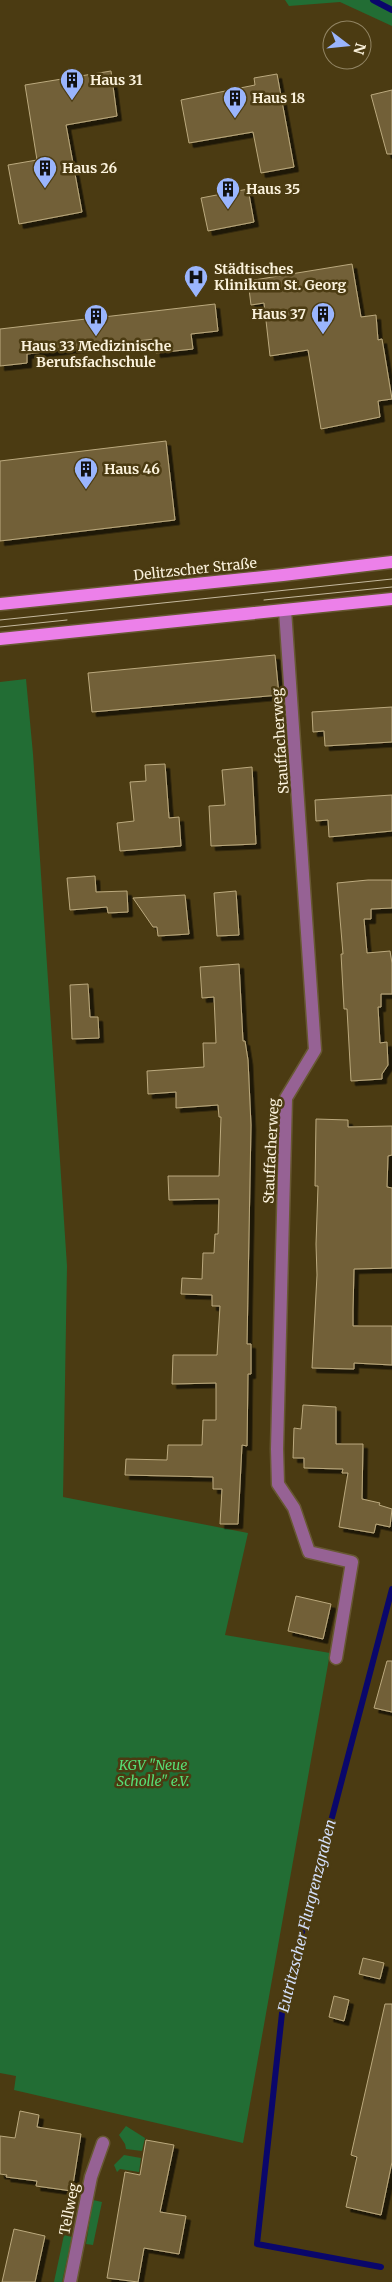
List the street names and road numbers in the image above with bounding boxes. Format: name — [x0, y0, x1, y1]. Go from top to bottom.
street label: Delitzscher Straße — [132, 554, 258, 584]
street label: Stauffacherweg — [267, 687, 293, 794]
street label: Stauffacherweg — [259, 1097, 283, 1204]
street label: Tellweg — [55, 2181, 83, 2237]

